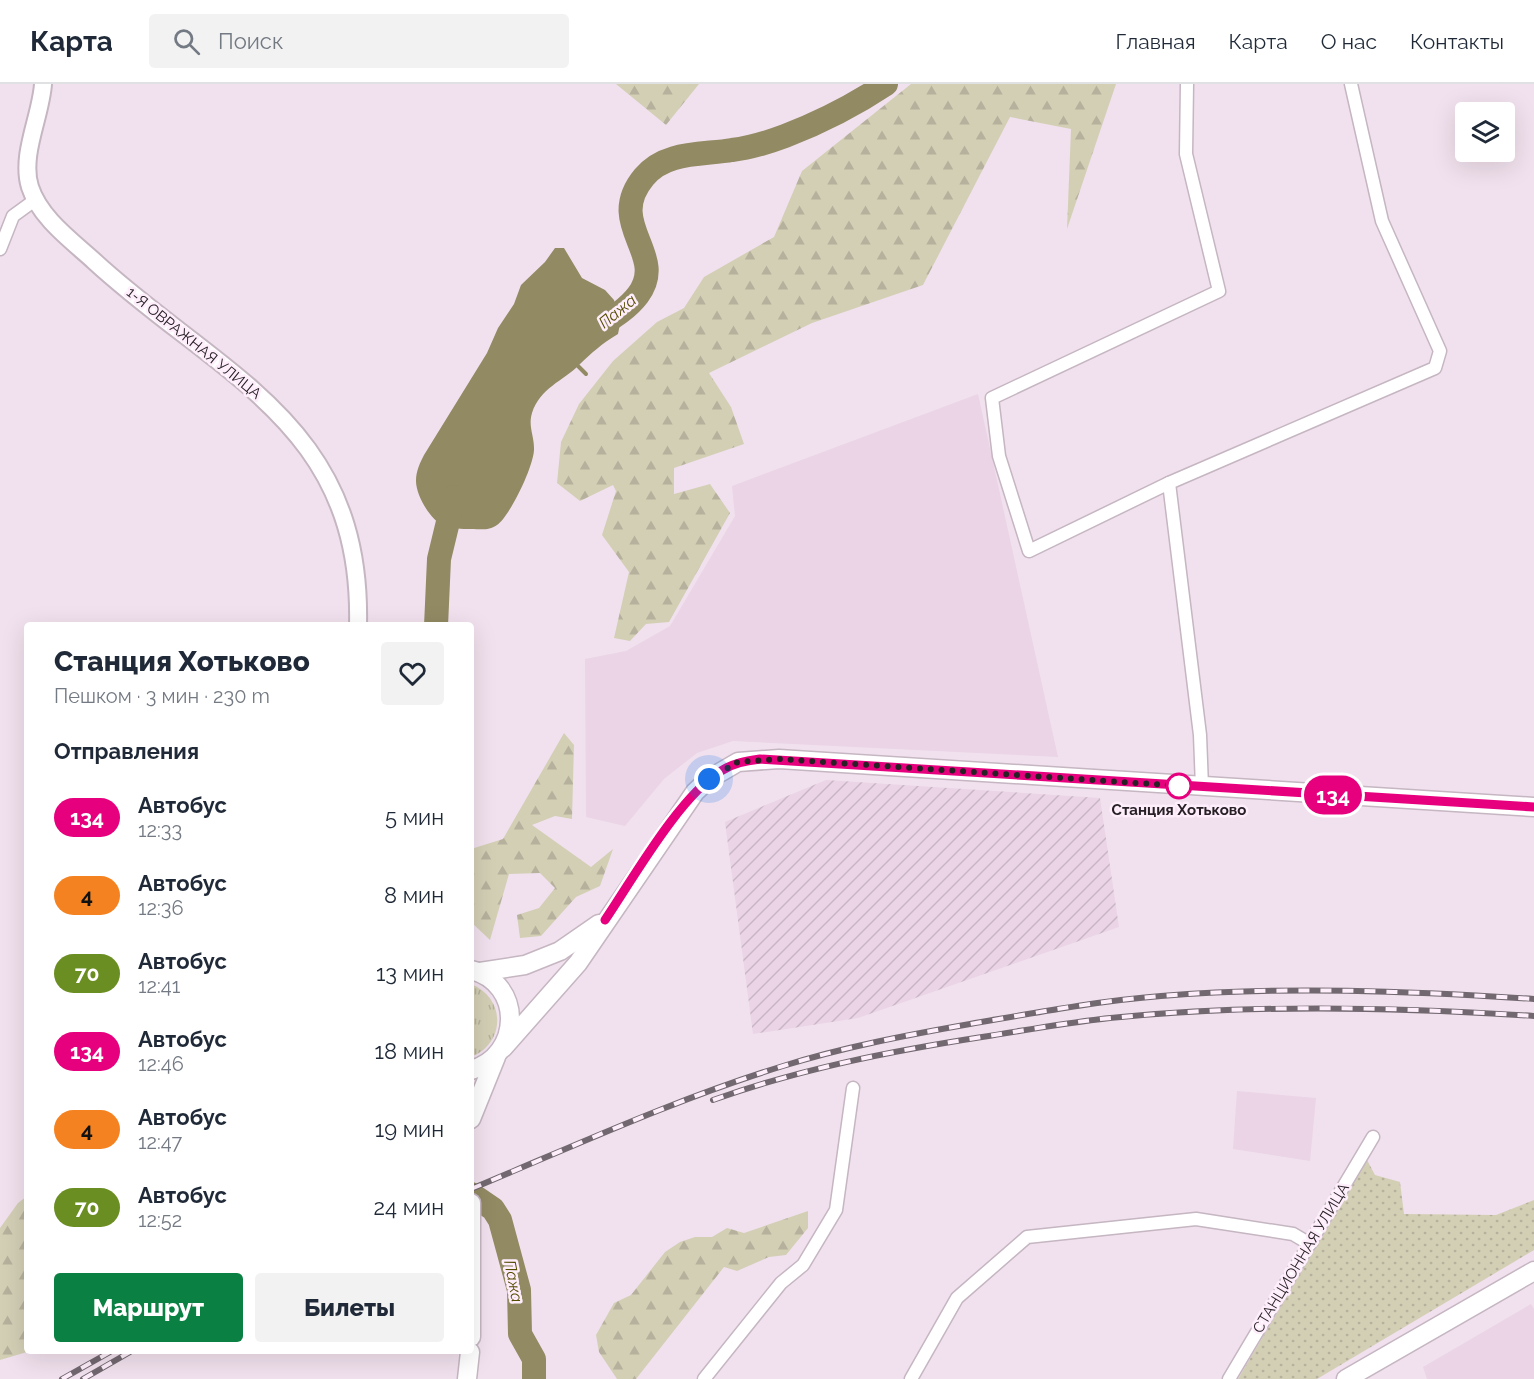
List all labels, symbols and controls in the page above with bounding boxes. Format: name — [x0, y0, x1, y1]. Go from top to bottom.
search box — [149, 14, 569, 68]
text: Карта — [30, 25, 113, 58]
icon: search — [170, 25, 203, 58]
text: Поиск — [218, 28, 283, 54]
text: Главная — [1116, 29, 1196, 54]
text: Карта — [1229, 29, 1288, 54]
text: О нас — [1321, 29, 1377, 54]
text: Контакты — [1410, 29, 1504, 54]
map controls — [1455, 102, 1515, 162]
button: layers — [1455, 102, 1515, 162]
street label: 1-Я ОВРАЖНАЯ УЛИЦА — [123, 283, 265, 403]
water label: Пажа — [595, 290, 640, 332]
button: heart — [381, 642, 444, 705]
text: Станция Хотьково — [54, 645, 310, 678]
text: Пешком · 3 мин · 230 m — [54, 684, 270, 708]
text: Отправления — [54, 738, 199, 764]
your location — [694, 764, 724, 794]
marker: Станция Хотьково — [1166, 773, 1192, 799]
line badge: 134 — [1298, 776, 1368, 814]
text: 134 — [1316, 783, 1350, 808]
text: Автобус — [138, 792, 227, 818]
place label: Станция Хотьково — [1112, 801, 1246, 819]
text: 5 мин — [385, 804, 444, 830]
text: 134 — [70, 805, 104, 830]
text: 12:33 — [138, 818, 182, 842]
text: Автобус — [138, 870, 227, 896]
text: 8 мин — [384, 882, 444, 908]
text: 4 — [81, 883, 93, 908]
text: 12:36 — [138, 896, 183, 920]
text: Автобус — [138, 948, 227, 974]
text: 13 мин — [376, 960, 444, 986]
text: 70 — [75, 961, 99, 986]
text: 12:41 — [138, 974, 180, 998]
text: Автобус — [138, 1026, 227, 1052]
text: 18 мин — [375, 1038, 444, 1064]
text: 134 — [70, 1039, 104, 1064]
text: 12:46 — [138, 1052, 184, 1076]
text: Автобус — [138, 1104, 227, 1130]
text: 19 мин — [375, 1116, 444, 1142]
text: 4 — [81, 1117, 93, 1142]
text: 12:47 — [138, 1130, 182, 1154]
street label: СТАНЦИОННАЯ УЛИЦА — [1249, 1180, 1353, 1336]
text: Автобус — [138, 1182, 227, 1208]
text: 24 мин — [374, 1194, 444, 1220]
text: 70 — [75, 1195, 99, 1220]
text: 12:52 — [138, 1208, 182, 1232]
water label: Пажа — [500, 1258, 527, 1304]
button: Маршрут — [54, 1273, 243, 1342]
button: Билеты — [255, 1273, 444, 1342]

